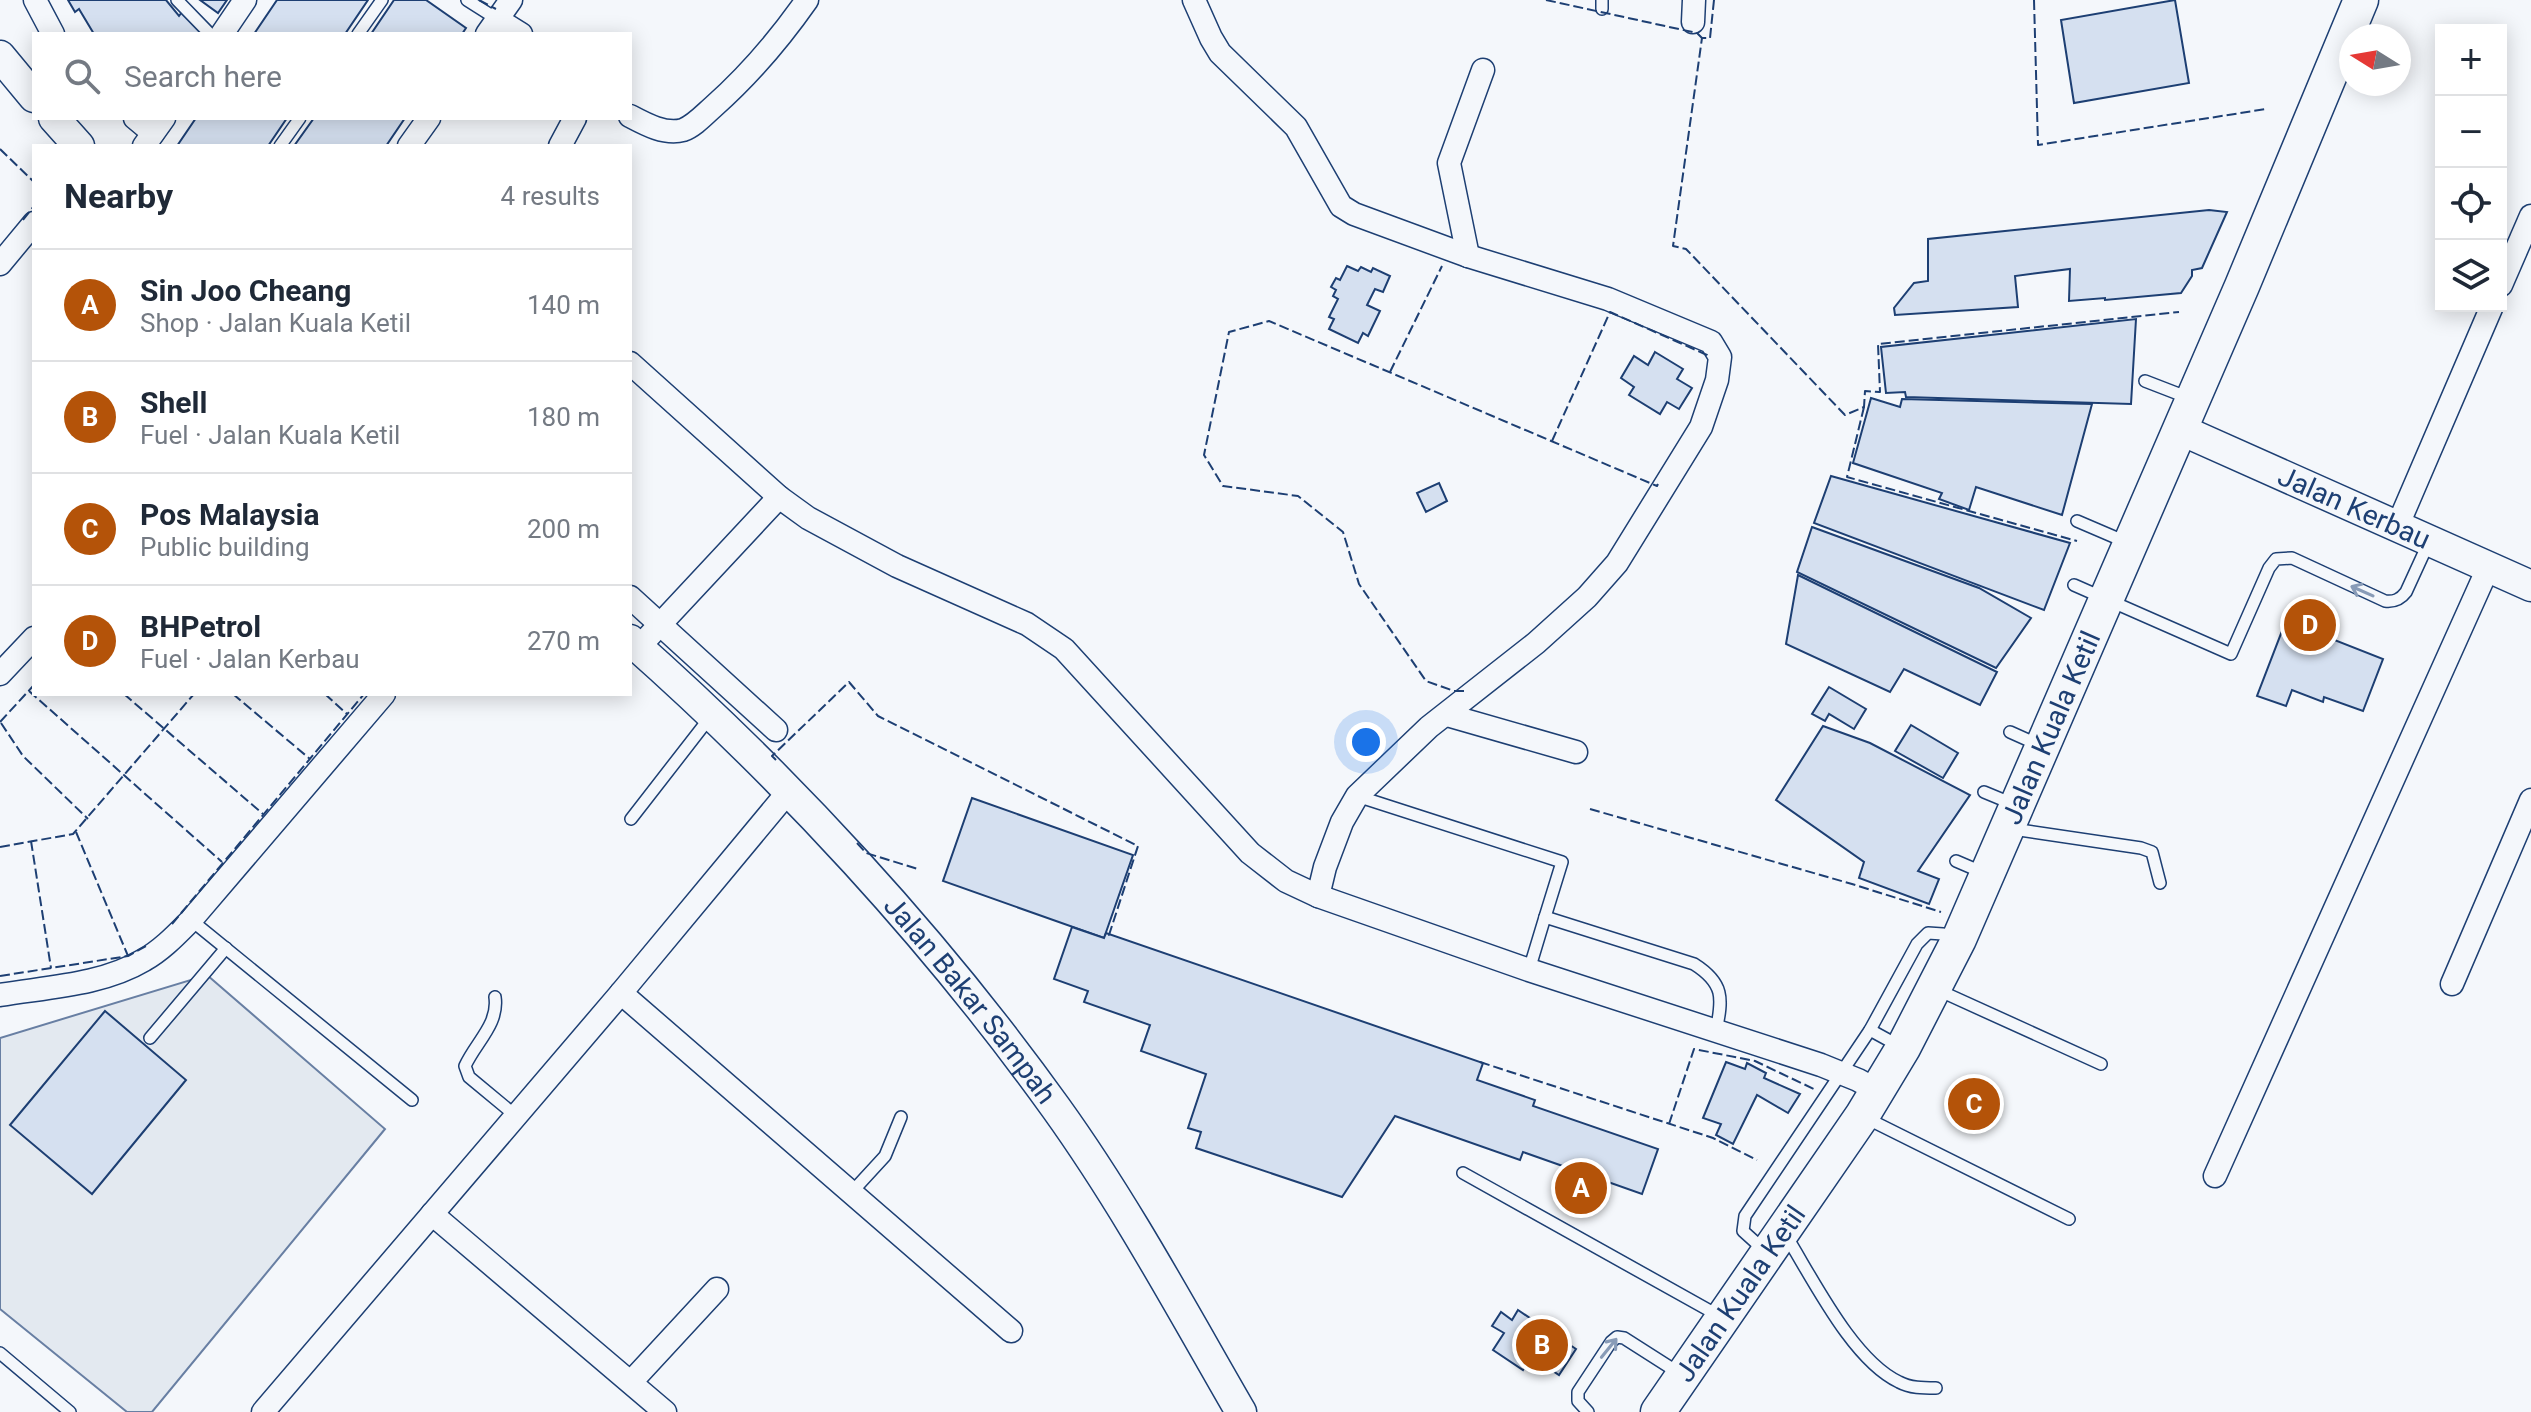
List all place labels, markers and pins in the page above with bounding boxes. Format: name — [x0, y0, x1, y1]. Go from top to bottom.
pin: D — [2284, 595, 2336, 655]
pin: C — [1948, 1074, 2000, 1134]
pin: A — [1555, 1158, 1607, 1218]
pin: B — [1516, 1315, 1568, 1375]

